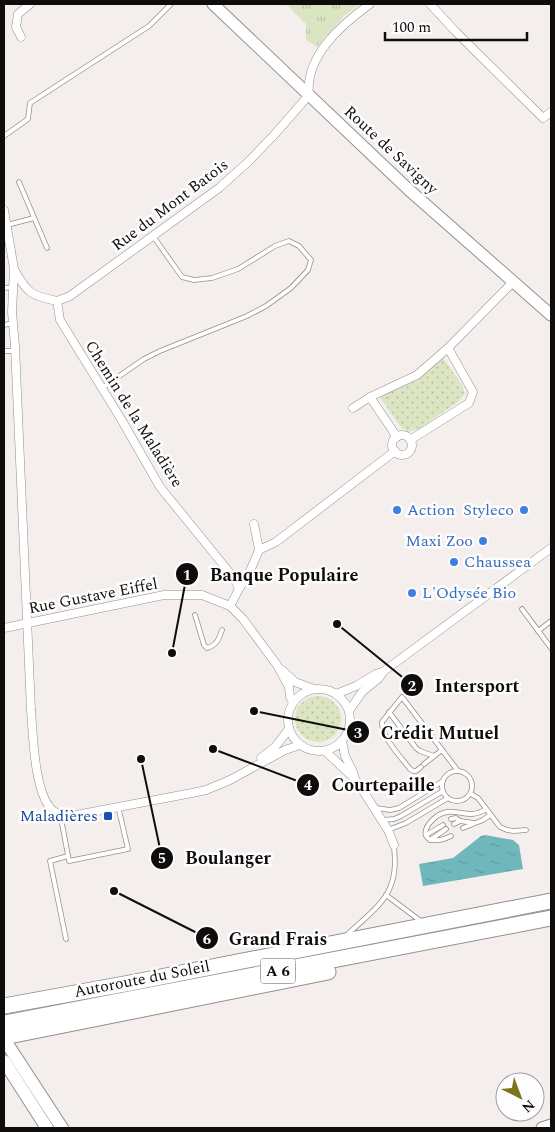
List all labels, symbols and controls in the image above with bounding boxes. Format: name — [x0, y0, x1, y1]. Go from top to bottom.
scale bar — [385, 10, 528, 42]
text: 100 m — [392, 16, 431, 39]
street label: Route de Savigny — [339, 100, 444, 201]
street label: Rue du Mont Batois — [107, 153, 233, 257]
street label: Chemin de la Maladière — [79, 336, 189, 492]
place label: Action — [407, 498, 455, 522]
place label: Styleco — [463, 498, 514, 522]
marker: Action — [391, 504, 403, 516]
marker: Styleco — [518, 504, 530, 516]
place label: Maxi Zoo — [406, 529, 473, 553]
marker: Maxi Zoo — [477, 535, 489, 547]
place label: Chaussea — [464, 550, 531, 574]
marker: Chaussea — [448, 556, 460, 568]
callout: Banque Populaire — [175, 558, 368, 591]
text: Banque Populaire — [210, 562, 358, 589]
text: 1 — [183, 564, 191, 587]
street label: Rue Gustave Eiffel — [26, 572, 160, 620]
place label: L'Odysée Bio — [422, 581, 516, 605]
marker: L'Odysée Bio — [406, 587, 418, 599]
callout: Intersport — [399, 669, 530, 702]
text: Intersport — [434, 673, 520, 700]
text: 2 — [408, 675, 416, 698]
callout: Crédit Mutuel — [346, 716, 509, 749]
text: Crédit Mutuel — [381, 720, 499, 747]
text: 3 — [354, 722, 362, 745]
callout: Courtepaille — [296, 768, 444, 801]
text: Courtepaille — [331, 772, 435, 799]
text: 4 — [304, 774, 313, 797]
place label: Maladières — [20, 804, 98, 828]
marker: Maladières — [102, 810, 114, 822]
callout: Boulanger — [150, 842, 281, 875]
text: Boulanger — [185, 845, 271, 872]
text: 5 — [158, 847, 166, 870]
callout: Grand Frais — [194, 922, 338, 955]
text: Grand Frais — [229, 926, 327, 953]
text: 6 — [203, 928, 211, 951]
street label: Autoroute du Soleil — [72, 954, 212, 1004]
road number: A 6 — [260, 958, 296, 984]
north arrow — [495, 1072, 545, 1122]
text: N — [517, 1095, 540, 1118]

